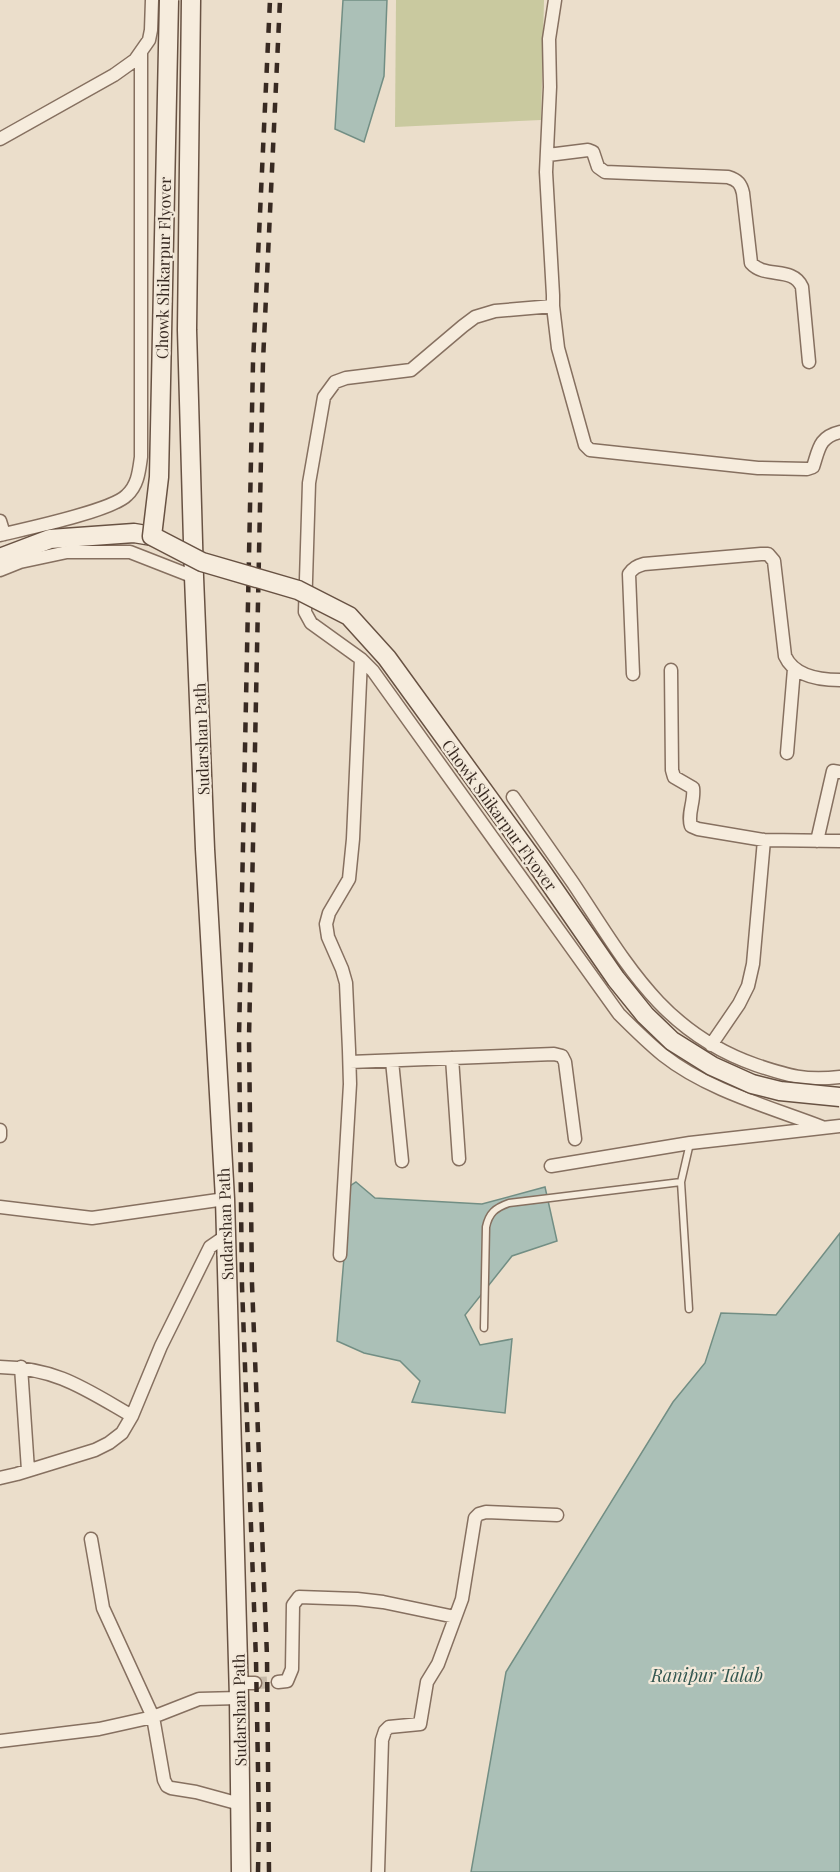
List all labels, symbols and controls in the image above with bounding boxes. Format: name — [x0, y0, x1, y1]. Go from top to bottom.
street label: Chowk Shikarpur Flyover — [151, 177, 175, 359]
street label: Sudarshan Path — [189, 682, 213, 796]
street label: Chowk Shikarpur Flyover — [438, 735, 562, 895]
street label: Sudarshan Path — [213, 1167, 237, 1281]
street label: Sudarshan Path — [228, 1653, 250, 1767]
water label: Ranipur Talab — [650, 1663, 763, 1687]

